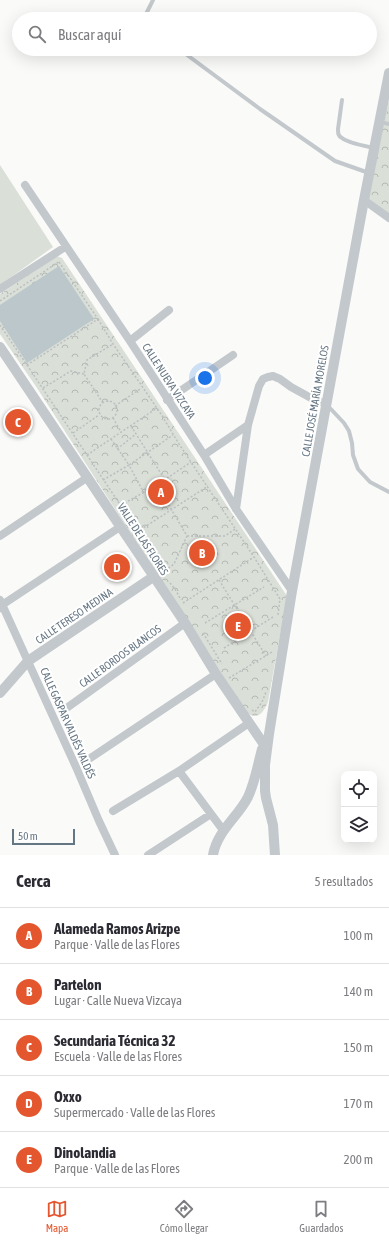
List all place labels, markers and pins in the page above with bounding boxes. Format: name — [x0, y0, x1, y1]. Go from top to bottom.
pin: C — [5, 407, 31, 437]
pin: A — [148, 477, 174, 507]
pin: B — [189, 538, 215, 568]
pin: D — [104, 552, 130, 582]
pin: E — [225, 611, 251, 641]

